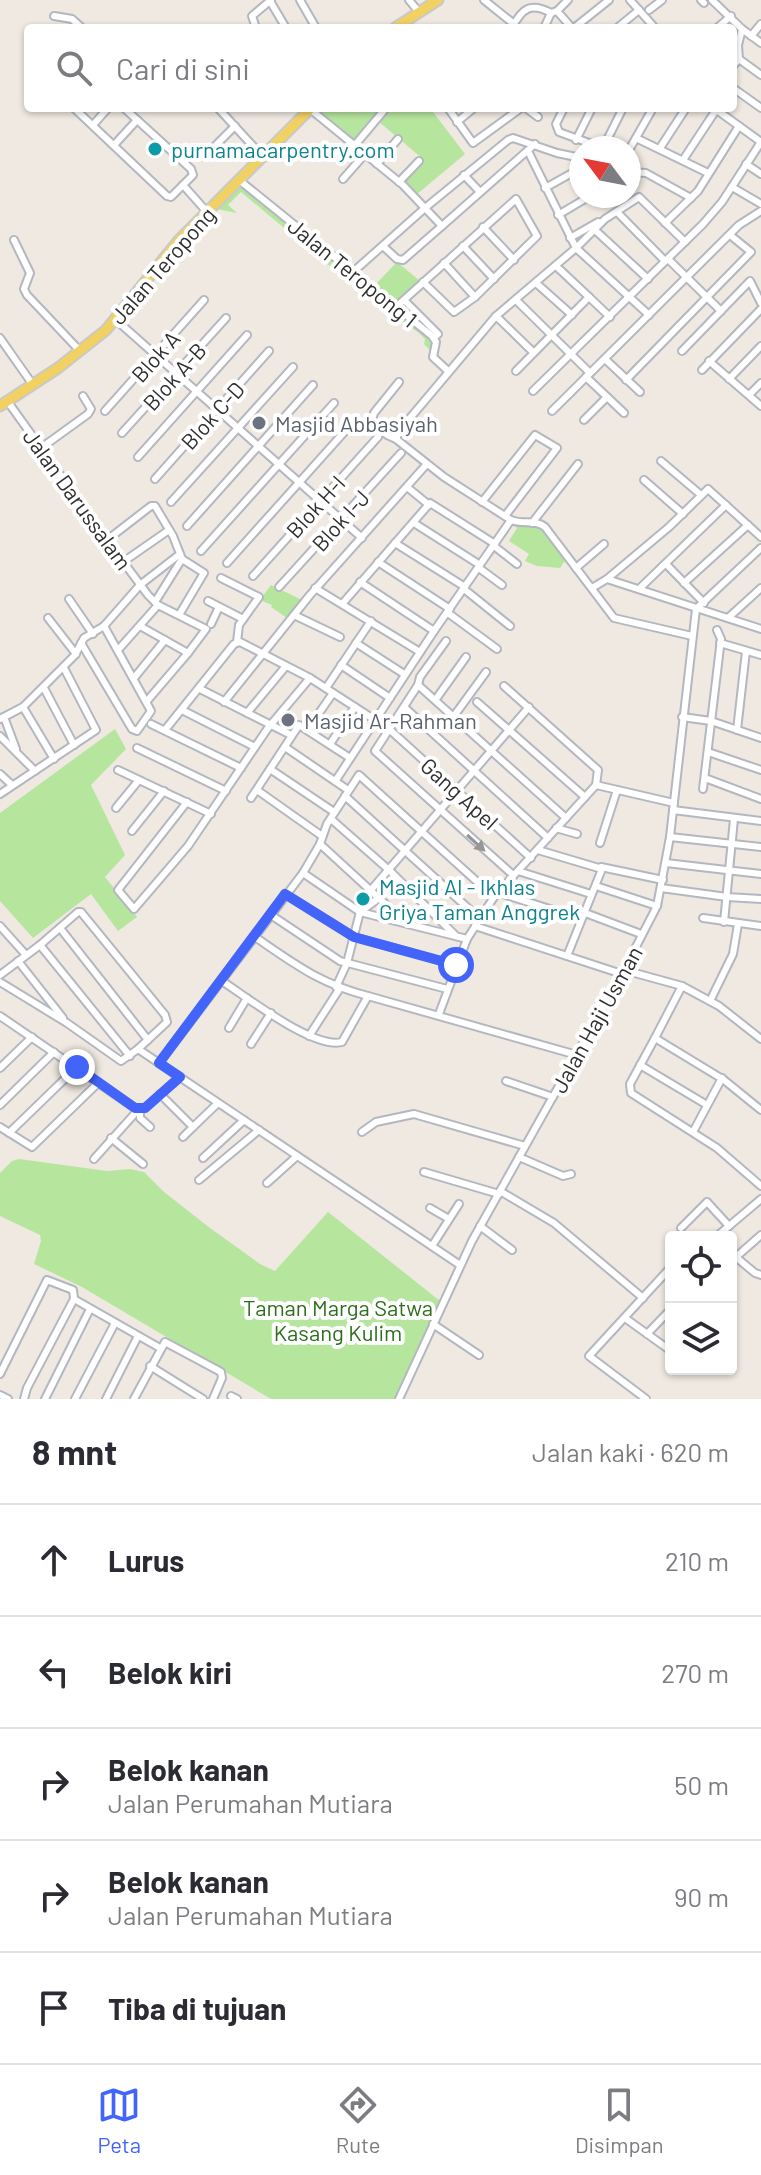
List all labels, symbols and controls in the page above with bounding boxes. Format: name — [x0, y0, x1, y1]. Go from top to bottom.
search box — [24, 24, 737, 112]
icon: search — [52, 46, 96, 90]
text: Cari di sini — [116, 50, 250, 86]
place label: purnamacarpentry.com — [171, 136, 395, 162]
north arrow — [569, 136, 641, 208]
marker: purnamacarpentry.com — [146, 140, 164, 158]
street label: Jalan Teropong — [104, 201, 220, 329]
street label: Jalan Teropong 1 — [283, 212, 423, 332]
street label: Blok A — [125, 325, 185, 387]
street label: Blok A-B — [137, 337, 211, 415]
street label: Blok C-D — [175, 376, 249, 454]
place label: Masjid Abbasiyah — [275, 410, 438, 436]
marker: Masjid Abbasiyah — [250, 414, 268, 432]
street label: Jalan Darussalam — [18, 424, 138, 574]
street label: Blok H-I — [280, 469, 350, 543]
street label: Blok I-J — [306, 484, 374, 556]
place label: Masjid Ar-Rahman — [304, 707, 477, 733]
marker: Masjid Ar-Rahman — [279, 711, 297, 729]
street label: Gang Apel — [416, 752, 504, 834]
one-way arrow — [466, 833, 485, 851]
place label: Masjid Al - Ikhlas Griya Taman Anggrek — [379, 873, 580, 924]
marker: Masjid Al - Ikhlas Griya Taman Anggrek — [354, 890, 372, 908]
street label: Jalan Haji Usman — [545, 941, 647, 1097]
route start — [438, 947, 474, 983]
route end — [59, 1049, 95, 1085]
map controls — [665, 1231, 737, 1375]
button: locate — [665, 1231, 737, 1303]
park label: Taman Marga Satwa Kasang Kulim — [243, 1294, 433, 1345]
button: layers — [665, 1303, 737, 1375]
text: 8 mnt — [32, 1431, 117, 1472]
text: Jalan kaki · 620 m — [532, 1436, 729, 1467]
icon: ahead — [32, 1538, 76, 1582]
text: Lurus — [108, 1542, 184, 1578]
text: 210 m — [665, 1545, 729, 1576]
icon: left — [32, 1650, 76, 1694]
text: Belok kiri — [108, 1654, 232, 1690]
text: 270 m — [661, 1657, 729, 1688]
text: Belok kanan — [108, 1751, 269, 1787]
icon: right — [32, 1762, 76, 1806]
text: 50 m — [674, 1769, 729, 1800]
text: Jalan Perumahan Mutiara — [108, 1787, 393, 1818]
text: Belok kanan — [108, 1863, 269, 1899]
icon: right — [32, 1874, 76, 1918]
text: 90 m — [674, 1881, 729, 1912]
text: Jalan Perumahan Mutiara — [108, 1899, 393, 1930]
icon: arrive — [32, 1986, 76, 2030]
text: Tiba di tujuan — [108, 1990, 286, 2026]
tab: Peta — [97, 2083, 141, 2157]
tab: Rute — [336, 2083, 380, 2157]
tab: Disimpan — [575, 2083, 664, 2157]

